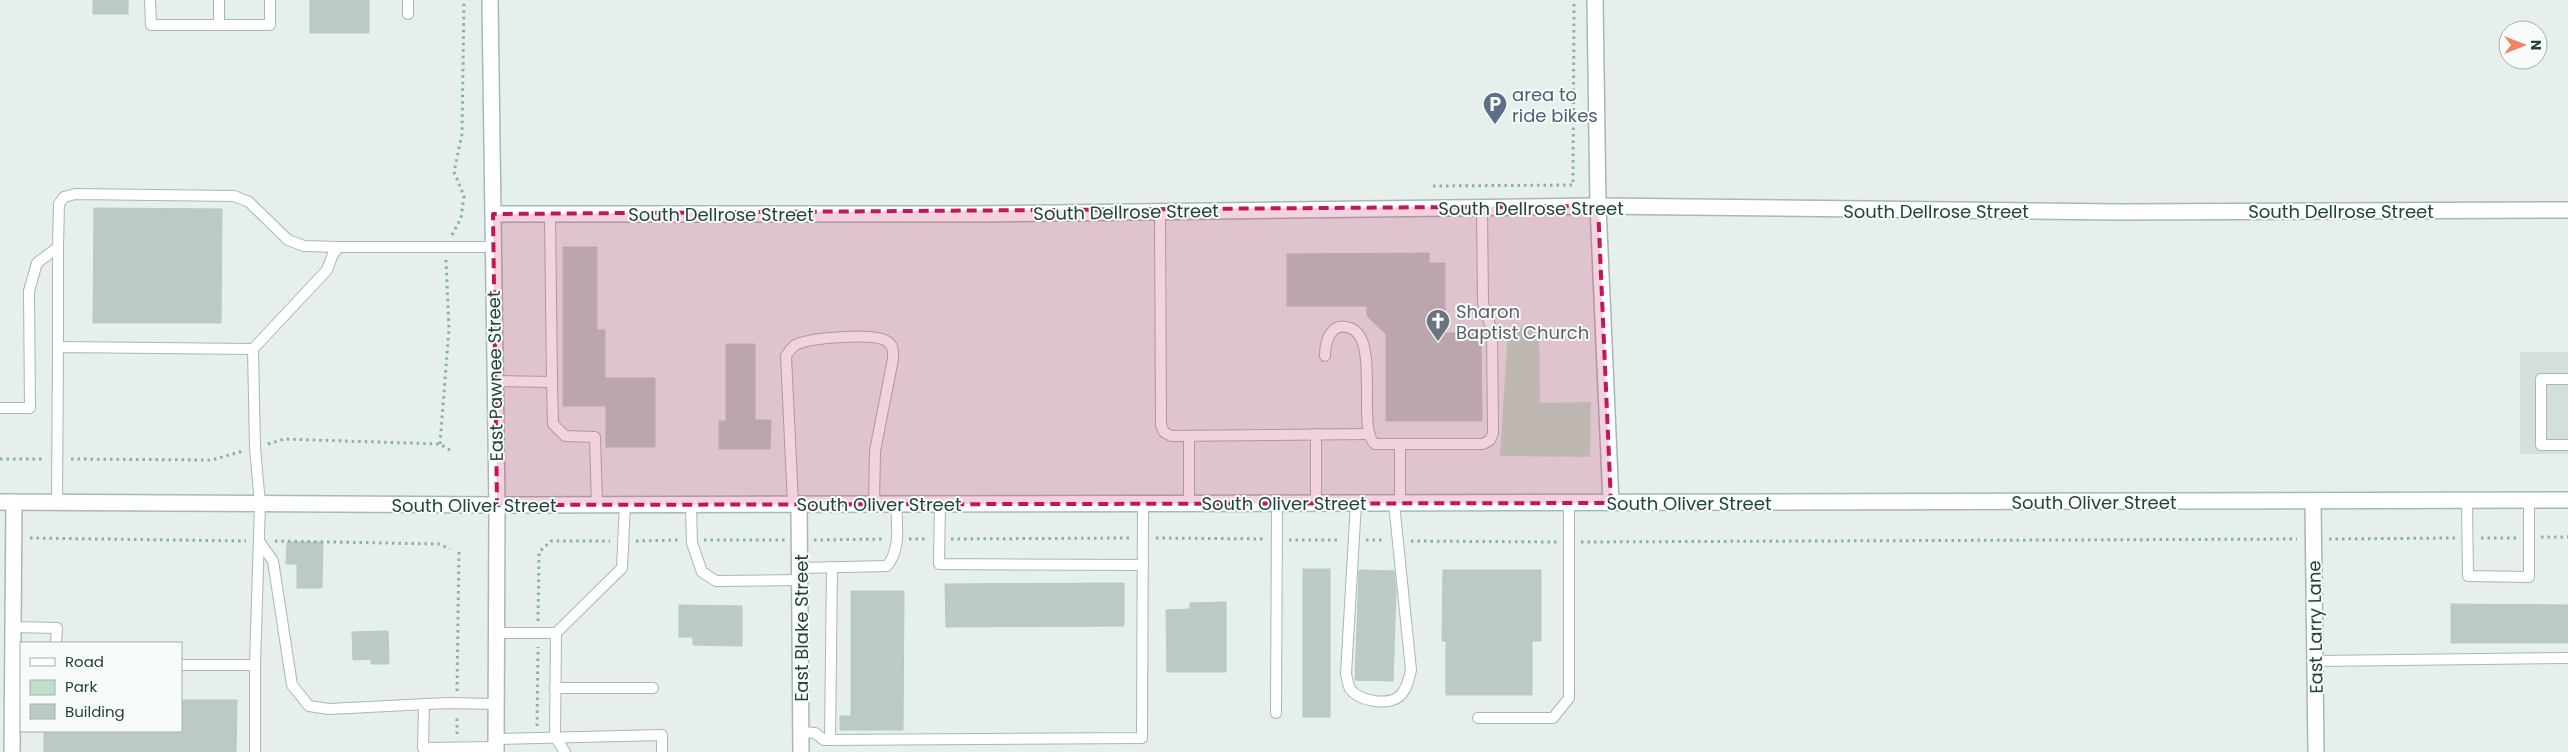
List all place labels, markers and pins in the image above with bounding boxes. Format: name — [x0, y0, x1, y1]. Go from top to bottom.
place label: area to ride bikes — [1512, 82, 1598, 128]
parking icon: area to ride bikes — [1482, 91, 1508, 125]
place label: Sharon Baptist Church — [1456, 299, 1589, 345]
church icon: Sharon Baptist Church — [1425, 308, 1451, 342]

